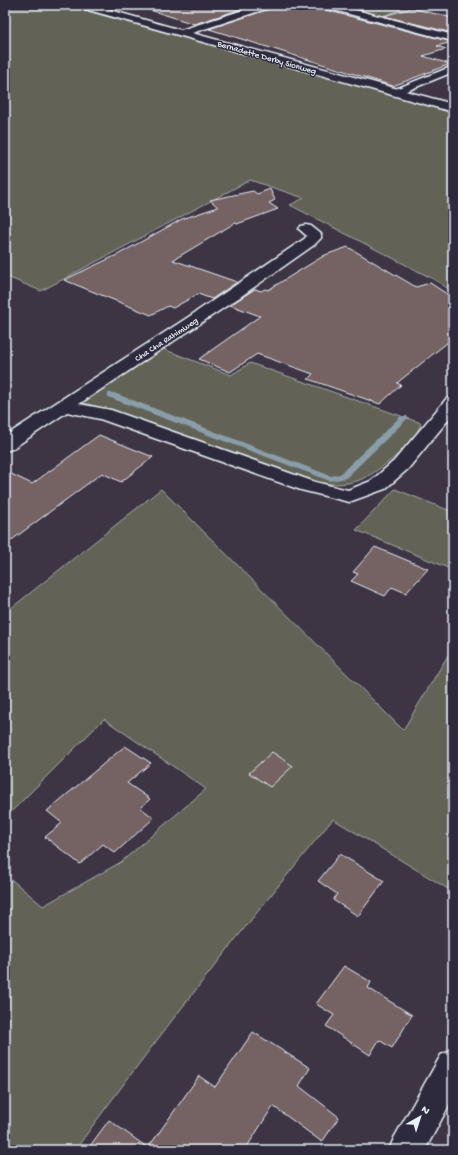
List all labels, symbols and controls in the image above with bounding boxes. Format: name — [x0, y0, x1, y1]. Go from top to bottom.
street label: Bernadette Derby Sionweg — [215, 39, 317, 78]
street label: Cha Cha Rahimweg — [133, 316, 201, 365]
north arrow — [400, 1097, 440, 1137]
text: N — [418, 1104, 432, 1118]

